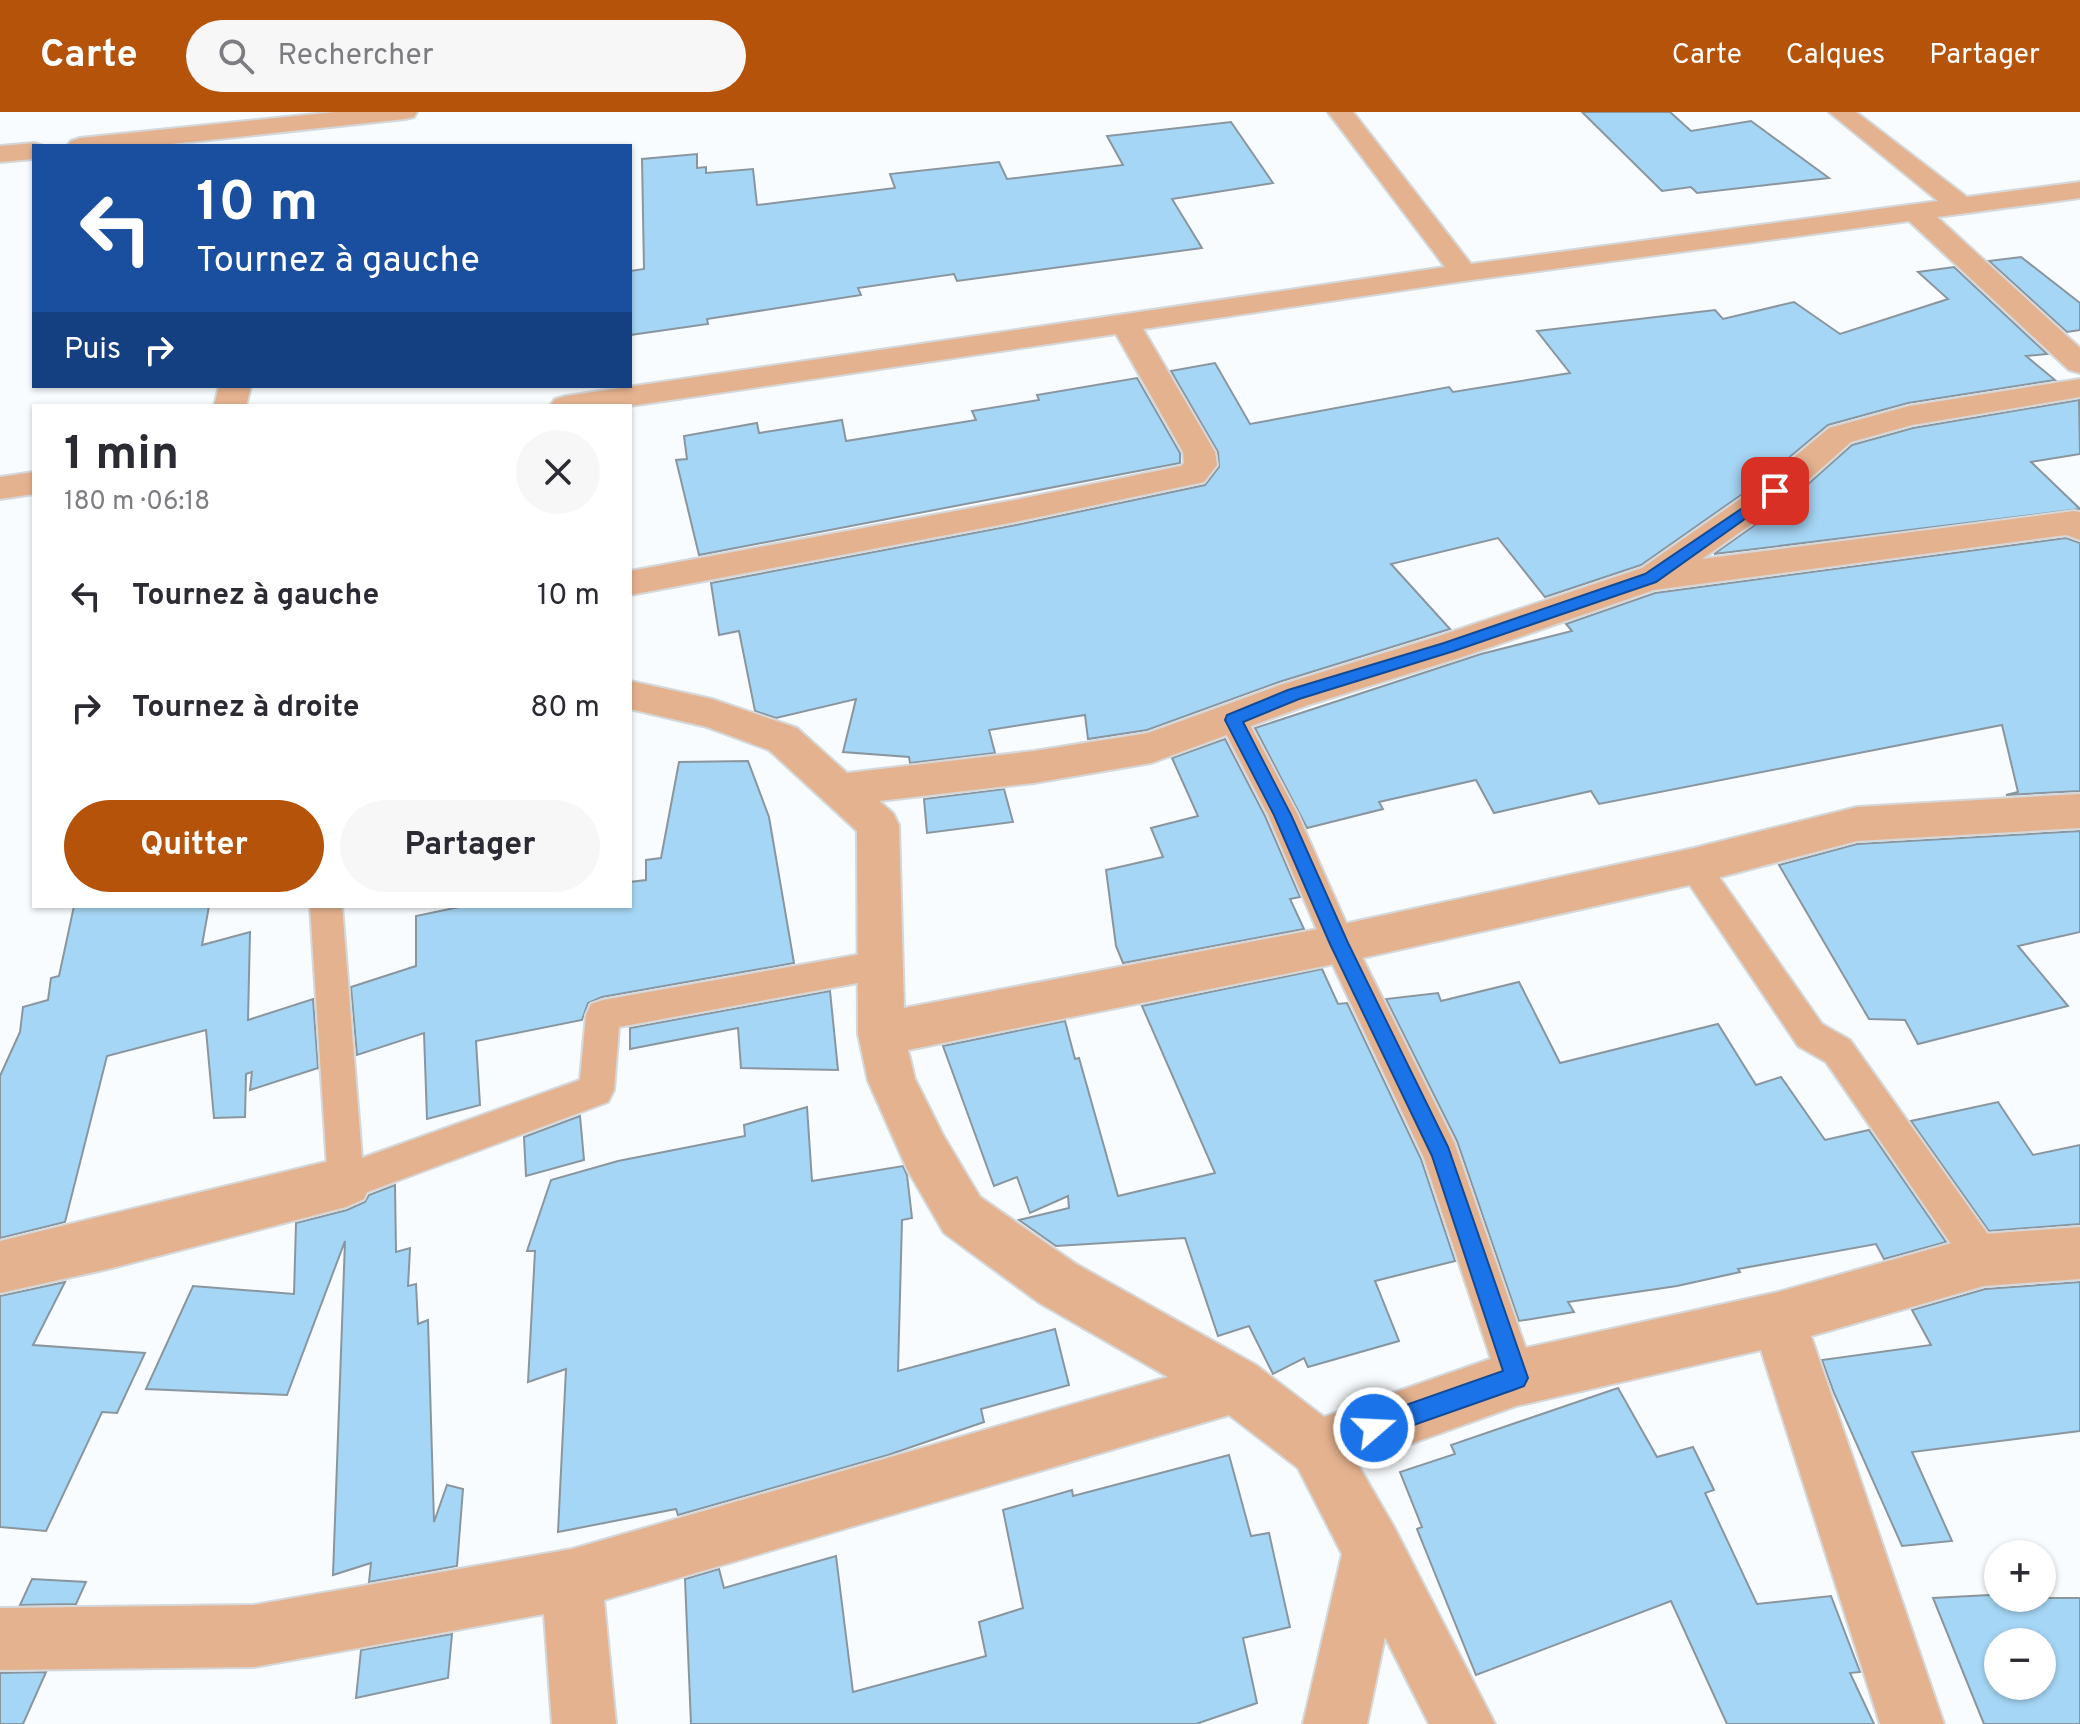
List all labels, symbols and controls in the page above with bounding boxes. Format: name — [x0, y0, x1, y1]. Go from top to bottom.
search box — [186, 20, 746, 92]
text: Carte — [40, 32, 138, 81]
icon: search — [214, 34, 258, 78]
text: Rechercher — [278, 38, 434, 75]
text: Carte — [1672, 38, 1742, 74]
text: Calques — [1786, 38, 1885, 74]
text: Partager — [1929, 38, 2040, 74]
text: 10 m — [196, 170, 318, 240]
icon: left — [64, 176, 168, 280]
text: Tournez à gauche — [196, 239, 480, 285]
icon: right — [137, 328, 181, 372]
text: Puis — [64, 332, 121, 369]
text: 1 min — [64, 426, 179, 486]
button: close — [516, 430, 600, 514]
pin — [1741, 457, 1809, 525]
icon: arrive — [1753, 469, 1797, 513]
text: 180 m · 06:18 — [64, 486, 210, 519]
icon: left — [64, 574, 108, 618]
text: Tournez à gauche — [132, 578, 379, 615]
text: 10 m — [537, 578, 600, 615]
icon: right — [64, 686, 108, 730]
text: Tournez à droite — [132, 690, 360, 727]
text: 80 m — [530, 690, 600, 727]
button: Quitter — [64, 800, 324, 892]
button: Partager — [340, 800, 600, 892]
position arrow — [1332, 1386, 1416, 1470]
map controls — [1984, 1540, 2056, 1700]
button: + — [1984, 1540, 2056, 1612]
button: − — [1984, 1628, 2056, 1700]

